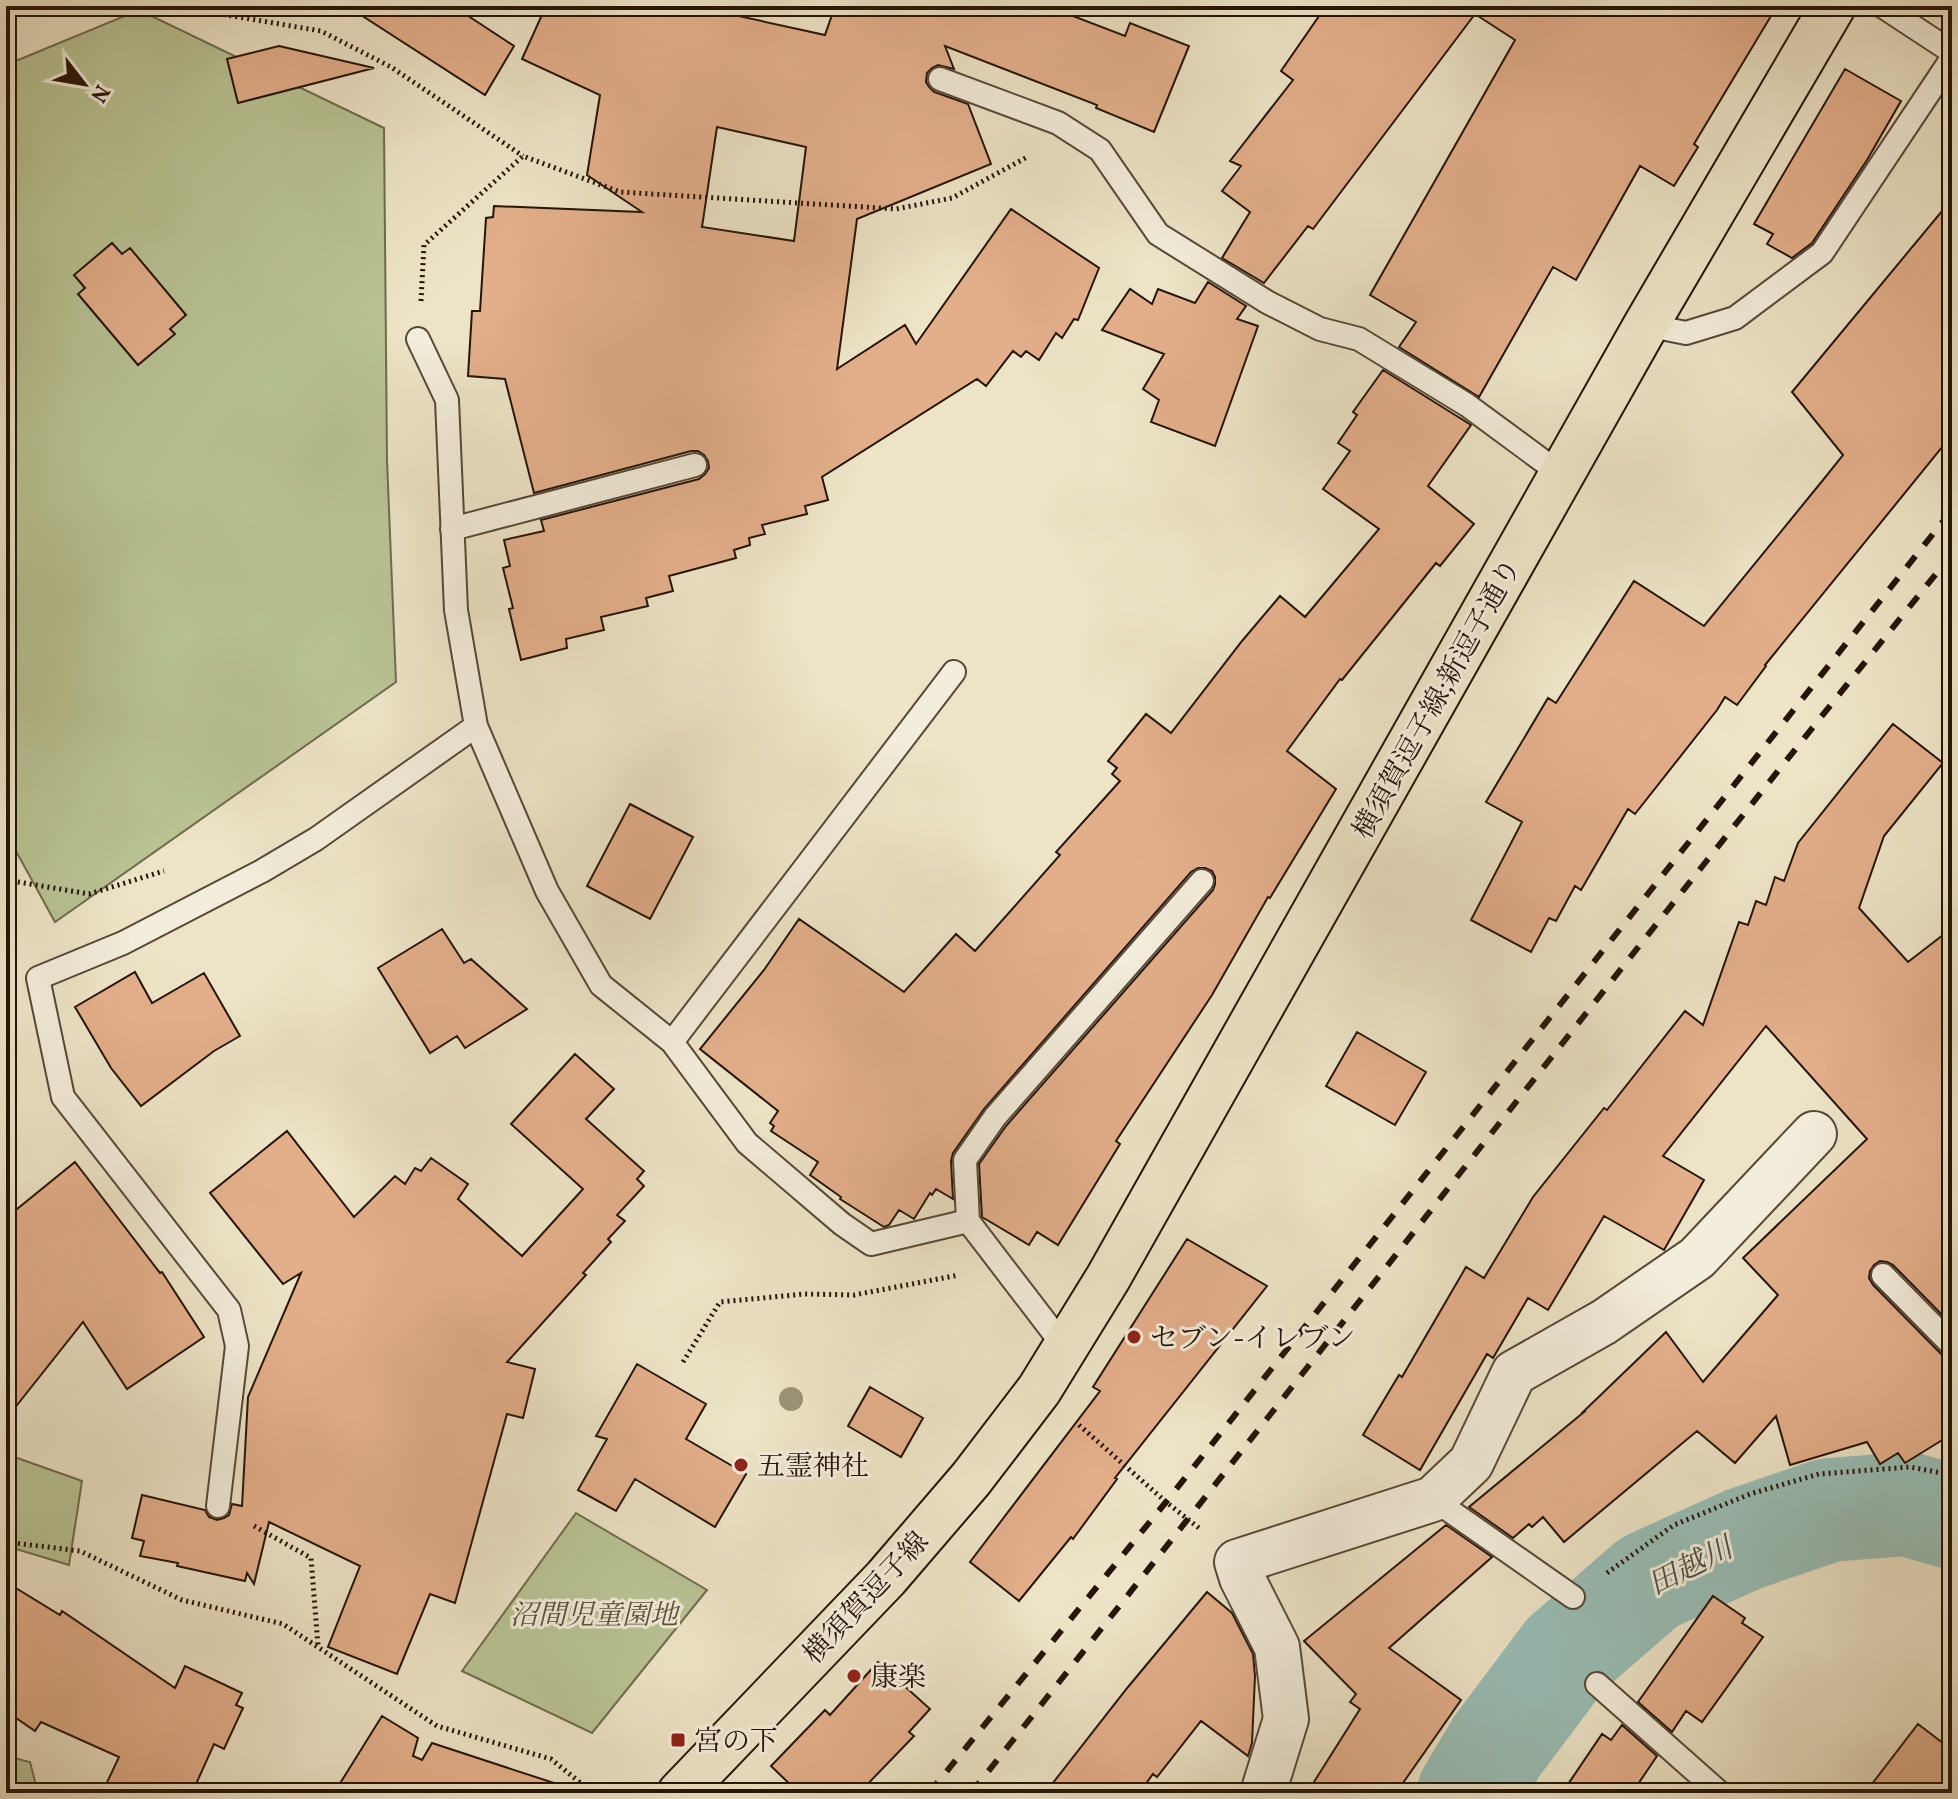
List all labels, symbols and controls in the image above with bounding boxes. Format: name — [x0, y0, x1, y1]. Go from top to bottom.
north arrow — [44, 44, 124, 124]
text: N — [82, 78, 116, 108]
street label: 横須賀逗子線;新逗子通り — [1345, 552, 1532, 847]
place label: セブン-イレブン — [1150, 1320, 1356, 1359]
marker: セブン-イレブン — [1125, 1328, 1143, 1346]
place label: 五霊神社 — [757, 1448, 869, 1487]
marker: 五霊神社 — [732, 1456, 750, 1474]
street label: 横須賀逗子線 — [795, 1524, 938, 1673]
water label: 田越川 — [1641, 1527, 1743, 1607]
park label: 沼間児童園地 — [510, 1597, 681, 1636]
place label: 康楽 — [870, 1659, 926, 1698]
marker: 康楽 — [845, 1667, 863, 1685]
place label: 宮の下 — [694, 1723, 778, 1762]
marker: 宮の下 — [669, 1731, 687, 1749]

